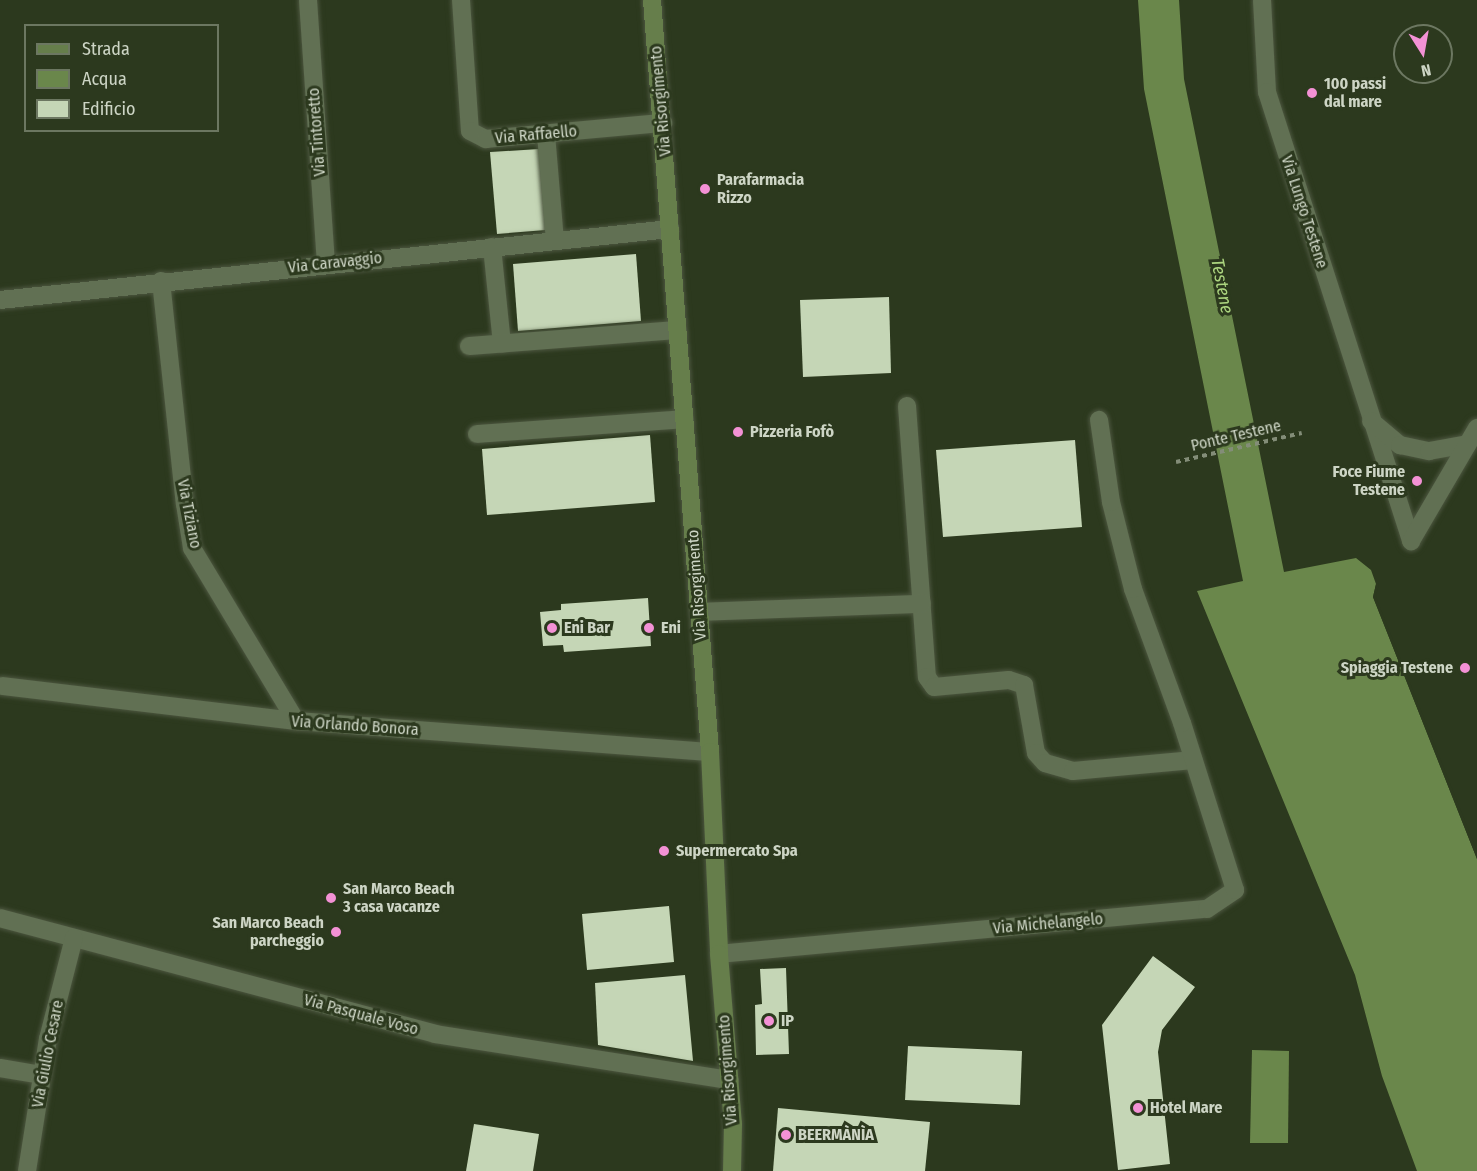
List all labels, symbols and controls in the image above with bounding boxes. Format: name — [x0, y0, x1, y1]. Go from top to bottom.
legend — [24, 24, 219, 132]
north arrow — [1393, 24, 1453, 84]
text: Strada — [82, 38, 130, 60]
street label: Via Risorgimento — [647, 45, 675, 157]
text: N — [1420, 60, 1433, 80]
text: Acqua — [82, 68, 127, 90]
place label: 100 passi dal mare — [1324, 74, 1386, 112]
marker: 100 passi dal mare — [1305, 86, 1319, 100]
street label: Via Tintoretto — [304, 87, 330, 177]
text: Edificio — [82, 98, 135, 120]
street label: Via Raffaello — [494, 122, 578, 148]
street label: Via Lungo Testene — [1277, 153, 1331, 271]
place label: Parafarmacia Rizzo — [717, 170, 804, 208]
marker: Parafarmacia Rizzo — [698, 182, 712, 196]
street label: Via Caravaggio — [287, 249, 383, 277]
water label: Testene — [1206, 257, 1238, 315]
street label: Ponte Testene — [1189, 416, 1283, 456]
place label: Pizzeria Fofò — [750, 422, 834, 442]
marker: Pizzeria Fofò — [731, 425, 745, 439]
place label: Foce Fiume Testene — [1332, 462, 1405, 500]
marker: Foce Fiume Testene — [1410, 474, 1424, 488]
street label: Via Tiziano — [173, 478, 205, 550]
street label: Via Risorgimento — [684, 529, 710, 641]
place label: Eni Bar — [564, 618, 610, 638]
place label: Eni — [661, 618, 681, 638]
marker: Eni Bar — [545, 621, 559, 635]
marker: Eni — [642, 621, 656, 635]
place label: Spiaggia Testene — [1341, 658, 1453, 678]
marker: Spiaggia Testene — [1458, 661, 1472, 675]
street label: Via Orlando Bonora — [291, 712, 419, 740]
place label: Supermercato Spa — [676, 841, 798, 861]
marker: Supermercato Spa — [657, 844, 671, 858]
place label: San Marco Beach 3 casa vacanze — [343, 879, 455, 917]
marker: San Marco Beach 3 casa vacanze — [324, 891, 338, 905]
street label: Via Michelangelo — [992, 910, 1104, 938]
place label: San Marco Beach parcheggio — [212, 913, 324, 951]
marker: San Marco Beach parcheggio — [329, 925, 343, 939]
street label: Via Pasquale Voso — [302, 990, 420, 1040]
street label: Via Giulio Cesare — [28, 999, 68, 1109]
place label: IP — [781, 1011, 794, 1031]
street label: Via Risorgimento — [715, 1014, 741, 1126]
marker: IP — [762, 1014, 776, 1028]
place label: Hotel Mare — [1150, 1098, 1222, 1118]
marker: Hotel Mare — [1131, 1101, 1145, 1115]
place label: BEERMÀNÌA — [798, 1125, 874, 1145]
marker: BEERMÀNÌA — [779, 1128, 793, 1142]

